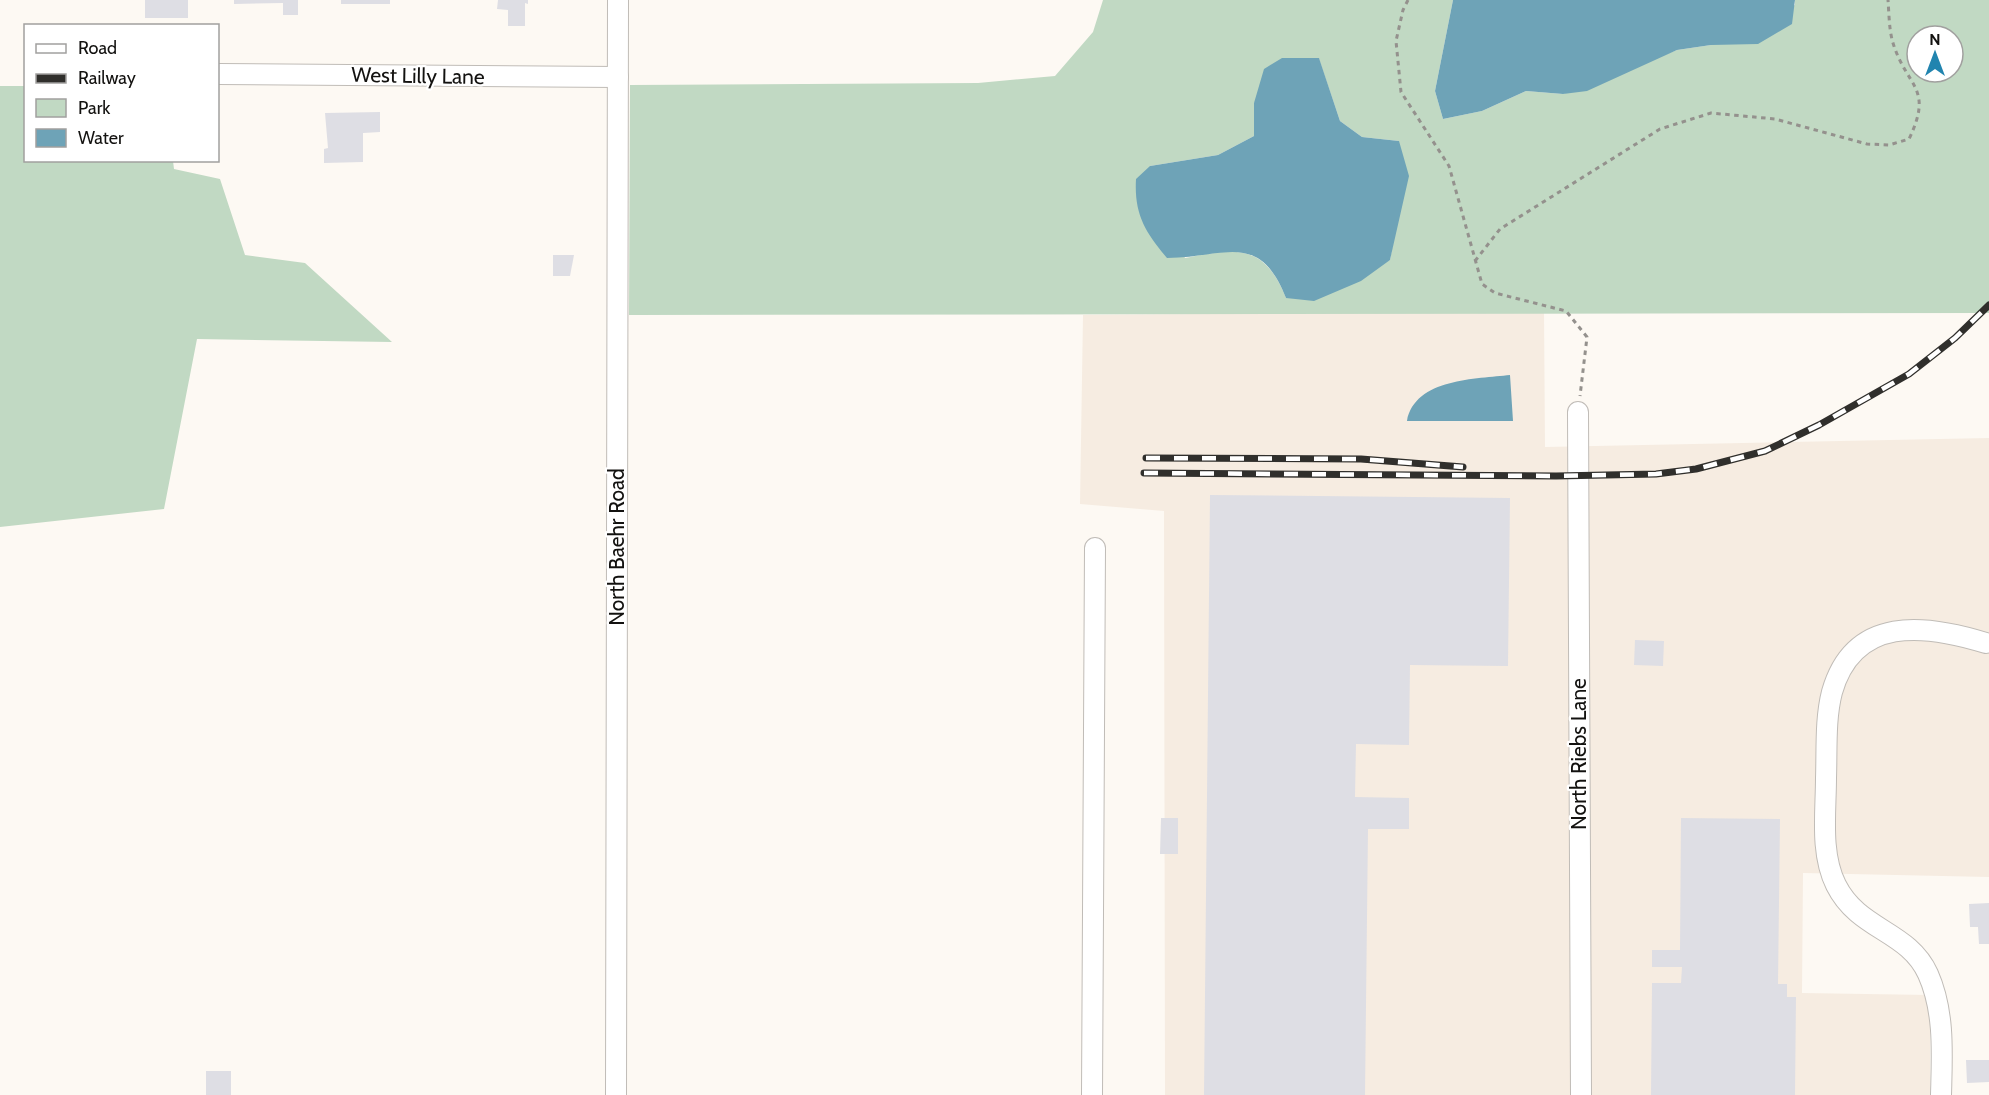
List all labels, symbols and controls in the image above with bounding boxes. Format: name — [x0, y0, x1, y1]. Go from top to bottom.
legend — [24, 24, 219, 162]
north arrow — [1905, 24, 1965, 84]
text: N — [1929, 30, 1941, 49]
text: Road — [78, 37, 117, 59]
street label: West Lilly Lane — [351, 62, 485, 89]
text: Railway — [78, 67, 136, 89]
text: Park — [78, 97, 111, 119]
text: Water — [78, 127, 124, 149]
street label: North Baehr Road — [604, 468, 629, 626]
street label: North Riebs Lane — [1566, 678, 1591, 830]

